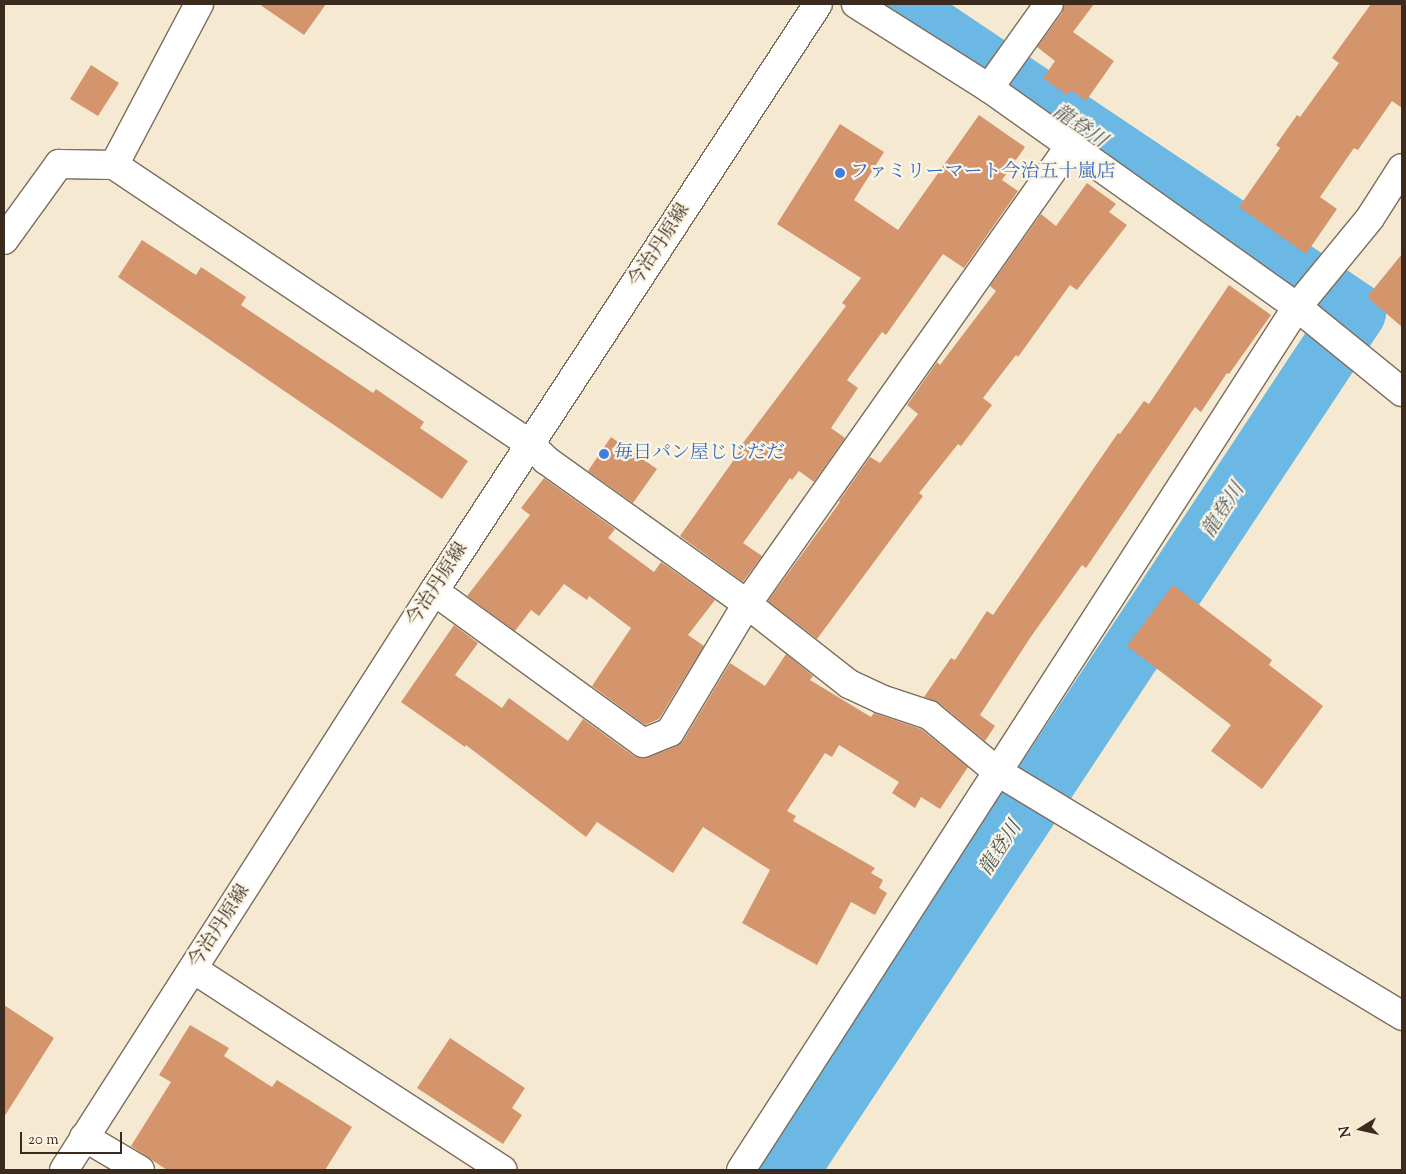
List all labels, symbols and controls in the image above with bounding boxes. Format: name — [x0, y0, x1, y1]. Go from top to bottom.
water label: 龍登川 — [1047, 100, 1111, 154]
place label: ファミリーマート今治五十嵐店 — [850, 162, 1116, 184]
marker: ファミリーマート今治五十嵐店 — [834, 167, 846, 179]
street label: 今治丹原線 — [625, 200, 695, 292]
place label: 毎日パン屋じじだだ — [614, 443, 785, 465]
marker: 毎日パン屋じじだだ — [598, 448, 610, 460]
water label: 龍登川 — [1198, 479, 1250, 543]
street label: 今治丹原線 — [403, 539, 473, 631]
water label: 龍登川 — [975, 817, 1027, 881]
street label: 今治丹原線 — [185, 881, 255, 973]
north arrow — [1336, 1104, 1386, 1154]
scale bar — [22, 1122, 125, 1154]
text: N — [1335, 1124, 1357, 1139]
text: 20 m — [28, 1130, 59, 1151]

